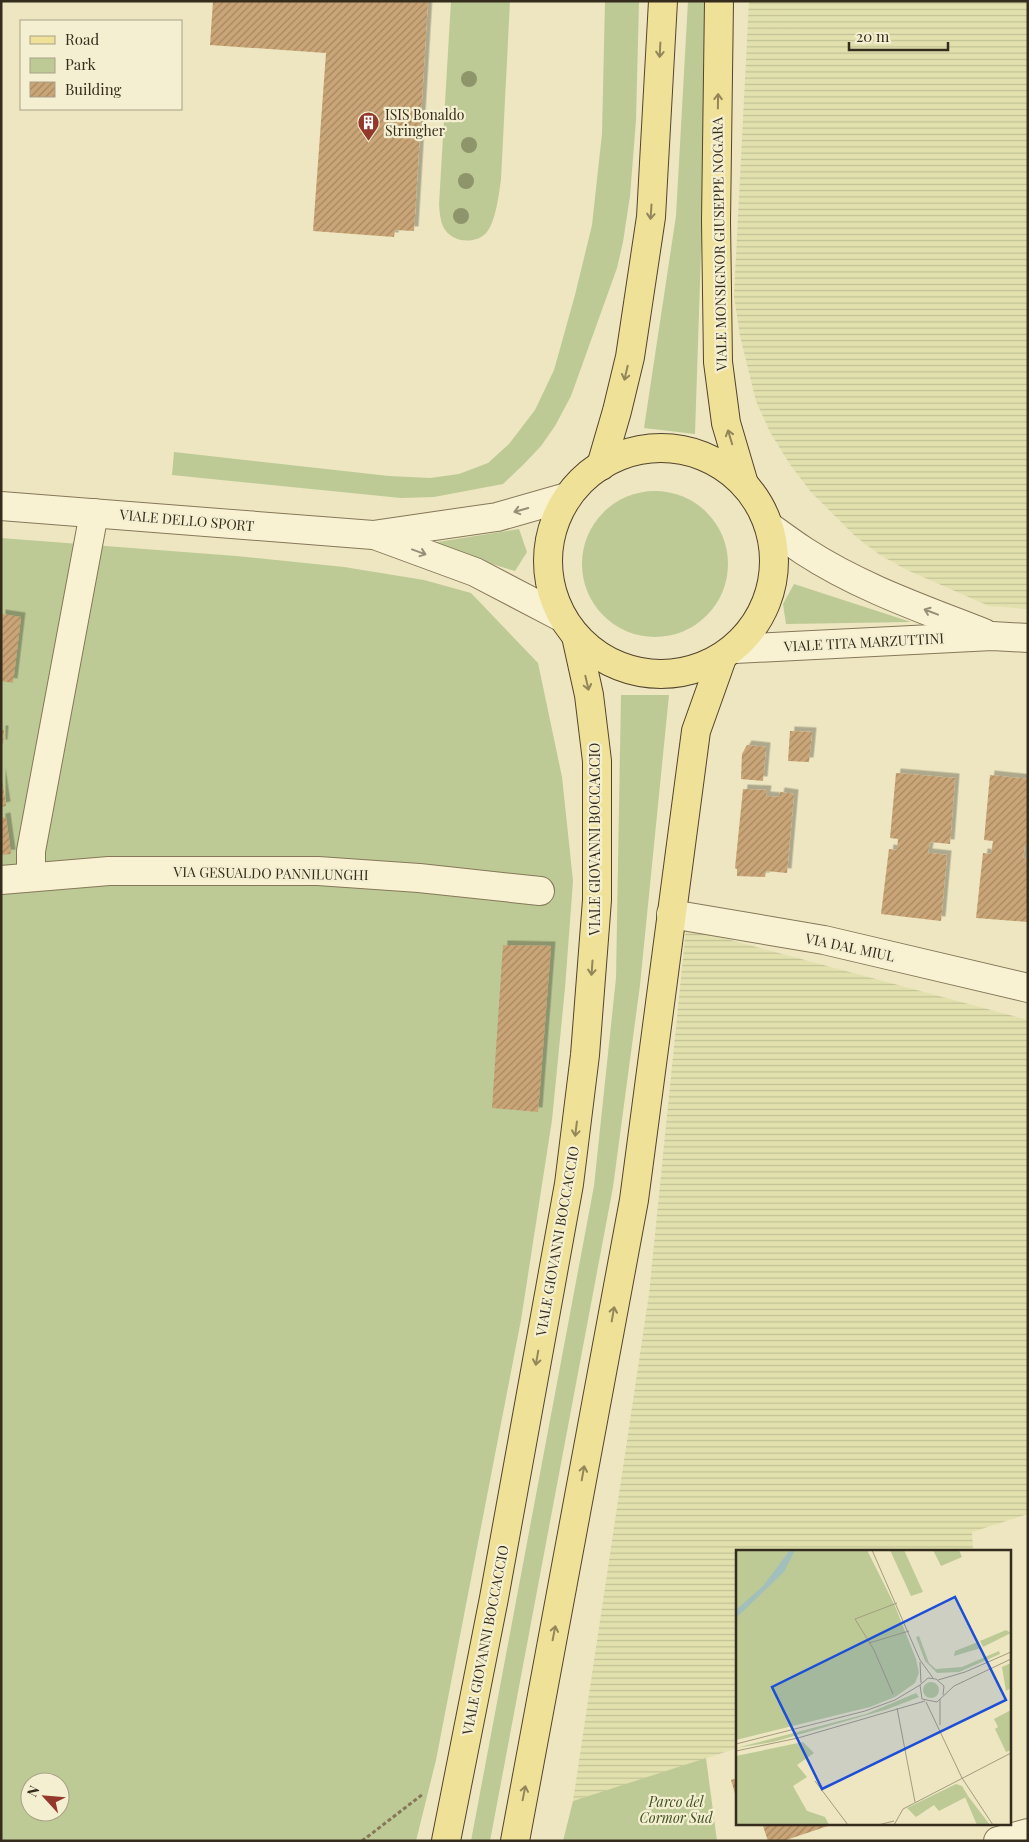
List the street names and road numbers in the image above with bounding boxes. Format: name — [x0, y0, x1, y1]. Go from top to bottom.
street label: VIALE MONSIGNOR GIUSEPPE NOGARA — [707, 117, 731, 372]
street label: VIALE DELLO SPORT — [118, 505, 255, 535]
street label: VIALE TITA MARZUTTINI — [782, 628, 945, 656]
street label: VIALE GIOVANNI BOCCACCIO — [585, 743, 604, 936]
street label: VIA GESUALDO PANNILUNGHI — [172, 862, 369, 884]
street label: VIA DAL MIUL — [803, 928, 896, 966]
street label: VIALE GIOVANNI BOCCACCIO — [531, 1144, 583, 1339]
street label: VIALE GIOVANNI BOCCACCIO — [457, 1544, 513, 1737]

